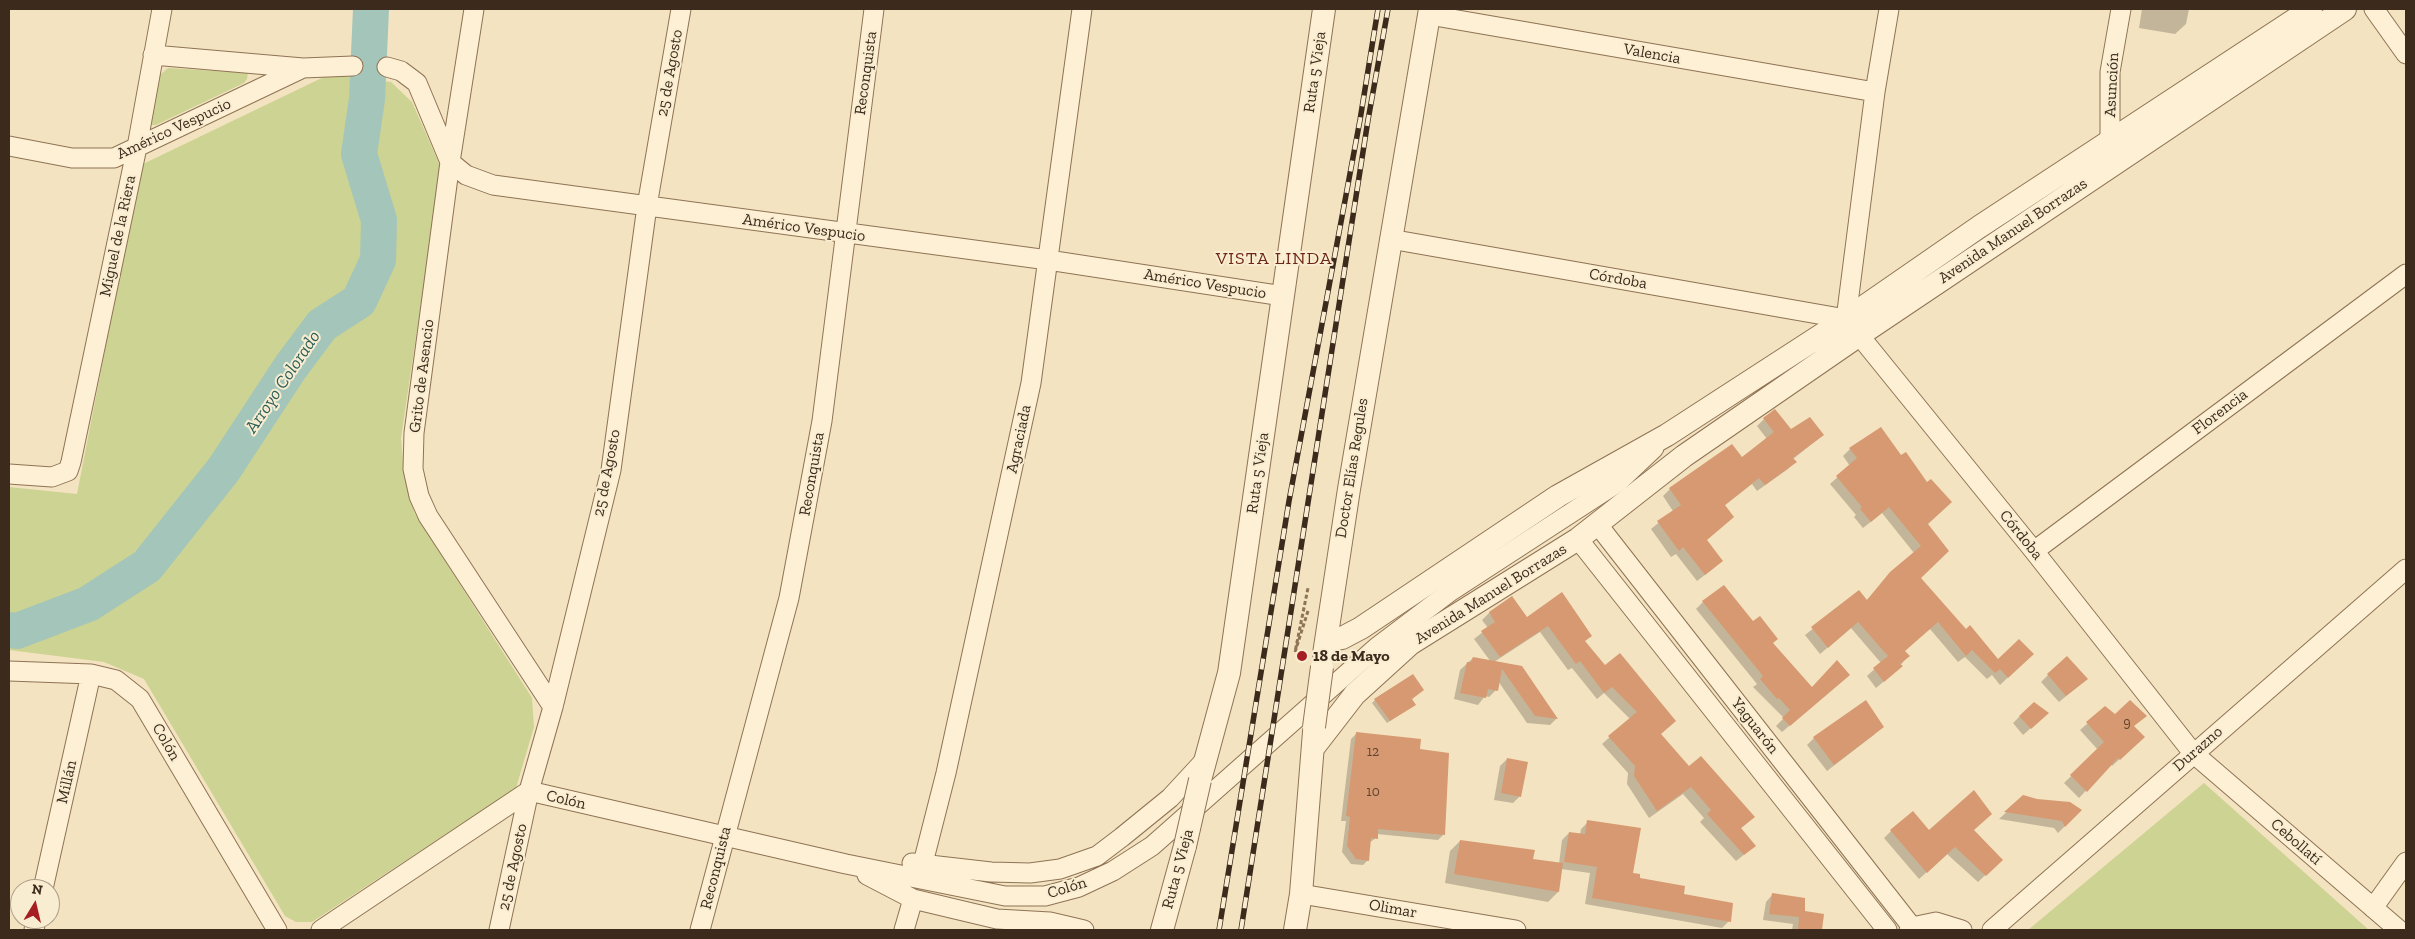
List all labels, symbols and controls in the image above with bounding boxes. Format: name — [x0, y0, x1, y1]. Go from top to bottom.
street label: 25 de Agosto — [653, 28, 687, 118]
street label: Reconquista — [851, 30, 881, 116]
street label: Ruta 5 Vieja — [1300, 30, 1330, 114]
street label: Valencia — [1622, 40, 1682, 68]
street label: Asunción — [2101, 52, 2123, 118]
street label: Américo Vespucio — [114, 94, 234, 164]
street label: Miguel de la Riera — [96, 174, 140, 298]
street label: Avenida Manuel Borrazas — [1935, 174, 2091, 288]
street label: Américo Vespucio — [741, 210, 867, 246]
district label: VISTA LINDA — [1214, 248, 1334, 270]
street label: Córdoba — [1588, 264, 1648, 294]
street label: Américo Vespucio — [1142, 265, 1268, 303]
street label: Grito de Asencio — [406, 318, 438, 434]
water label: Arroyo Colorado — [241, 327, 325, 437]
street label: Florencia — [2189, 385, 2251, 439]
street label: Doctor Elías Regules — [1331, 397, 1373, 539]
street label: Agraciada — [1002, 403, 1036, 475]
street label: 25 de Agosto — [589, 428, 625, 518]
street label: Reconquista — [795, 431, 829, 517]
street label: Ruta 5 Vieja — [1243, 431, 1273, 515]
street label: Córdoba — [1995, 506, 2047, 564]
street label: Avenida Manuel Borrazas — [1412, 539, 1570, 649]
place label: 18 de Mayo — [1313, 646, 1390, 666]
marker: 18 de Mayo — [1295, 649, 1309, 663]
street label: Yaguarón — [1727, 694, 1783, 758]
house number: 9 — [2123, 715, 2131, 731]
street label: Colón — [148, 720, 184, 764]
street label: Durazno — [2169, 722, 2227, 776]
house number: 12 — [1367, 744, 1379, 760]
street label: Millán — [53, 758, 81, 806]
house number: 10 — [1366, 784, 1380, 800]
street label: Colón — [544, 786, 588, 814]
street label: Cebollatí — [2267, 815, 2325, 869]
street label: 25 de Agosto — [494, 822, 532, 912]
street label: Reconquista — [696, 825, 736, 911]
street label: Ruta 5 Vieja — [1158, 827, 1198, 911]
street label: Colón — [1045, 873, 1089, 903]
north arrow — [10, 879, 60, 929]
text: N — [31, 880, 44, 899]
street label: Olimar — [1367, 895, 1419, 923]

